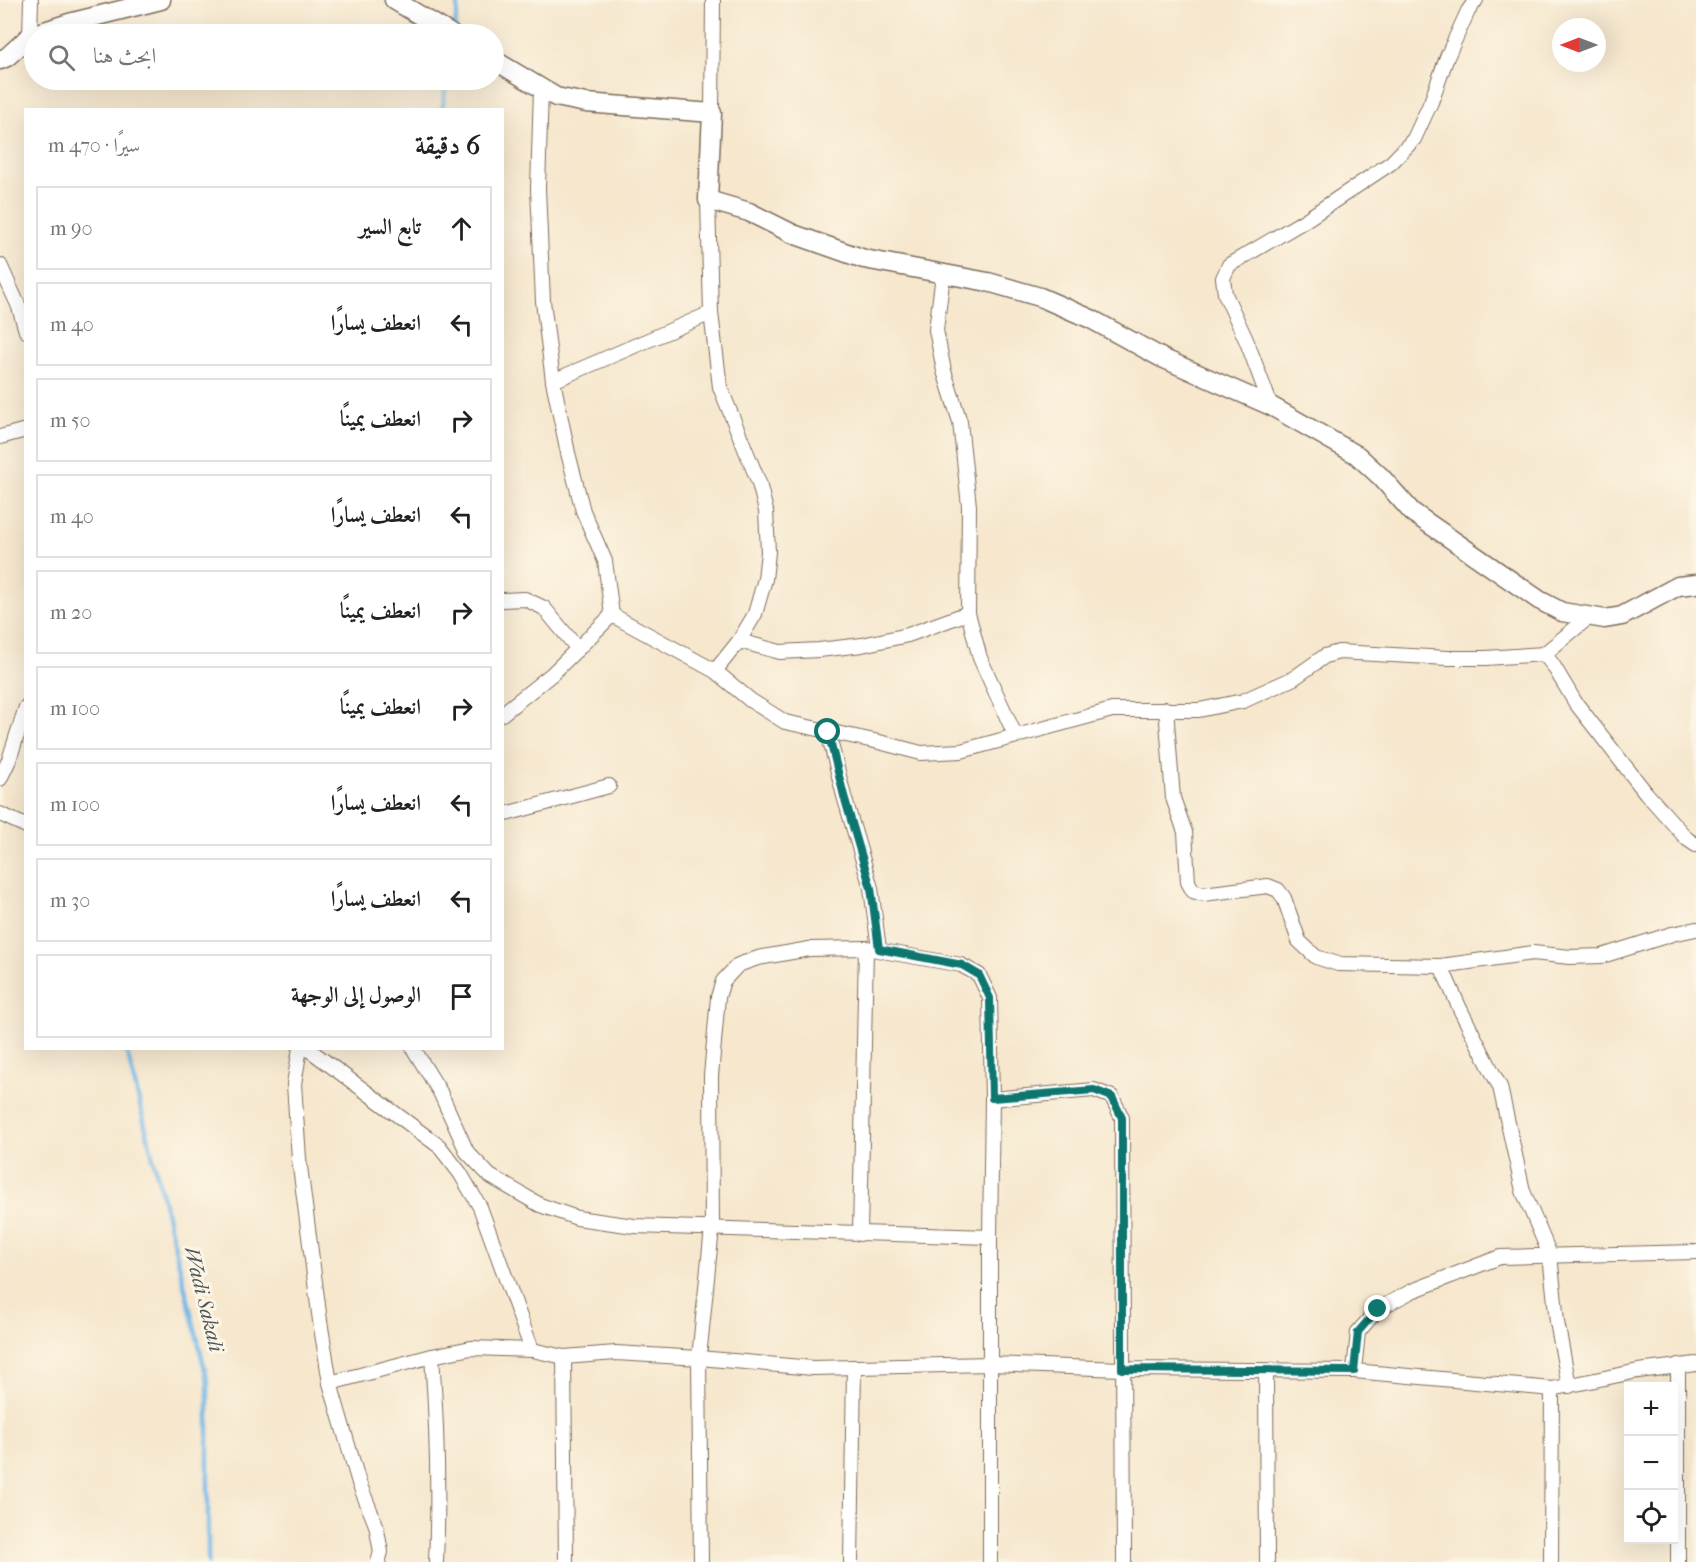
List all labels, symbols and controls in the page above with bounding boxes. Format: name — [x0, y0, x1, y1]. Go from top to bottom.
north arrow — [1552, 18, 1606, 72]
search box — [24, 24, 504, 90]
icon: search — [45, 41, 78, 74]
text: ابحث هنا — [93, 43, 156, 69]
text: 6 دقيقة — [415, 130, 480, 161]
text: سيرًا · 470 m — [48, 134, 140, 157]
icon: ahead — [445, 212, 478, 245]
text: تابع السير — [359, 214, 421, 240]
text: 90 m — [50, 217, 92, 240]
icon: left — [445, 308, 478, 341]
text: انعطف يسارًا — [331, 310, 421, 336]
text: 40 m — [50, 313, 94, 336]
icon: right — [445, 404, 478, 437]
text: انعطف يمينًا — [340, 406, 421, 432]
text: 50 m — [50, 409, 91, 432]
icon: left — [445, 500, 478, 533]
text: انعطف يسارًا — [331, 502, 421, 528]
text: 40 m — [50, 505, 94, 528]
icon: right — [445, 596, 478, 629]
text: انعطف يمينًا — [340, 598, 421, 624]
text: 20 m — [50, 601, 92, 624]
icon: right — [445, 692, 478, 725]
text: انعطف يمينًا — [340, 694, 421, 720]
text: 100 m — [50, 697, 100, 720]
route start — [814, 718, 840, 744]
icon: left — [445, 788, 478, 821]
text: انعطف يسارًا — [331, 790, 421, 816]
text: 100 m — [50, 793, 100, 816]
icon: left — [445, 884, 478, 917]
text: انعطف يسارًا — [331, 886, 421, 912]
text: 30 m — [50, 889, 90, 912]
icon: arrive — [445, 980, 478, 1013]
text: الوصول إلى الوجهة — [291, 982, 421, 1008]
water label: Wadi Sakali — [179, 1244, 229, 1356]
route end — [1364, 1295, 1390, 1321]
map controls — [1624, 1382, 1678, 1544]
button: + — [1624, 1382, 1678, 1436]
button: − — [1624, 1436, 1678, 1490]
button: locate — [1624, 1490, 1678, 1544]

